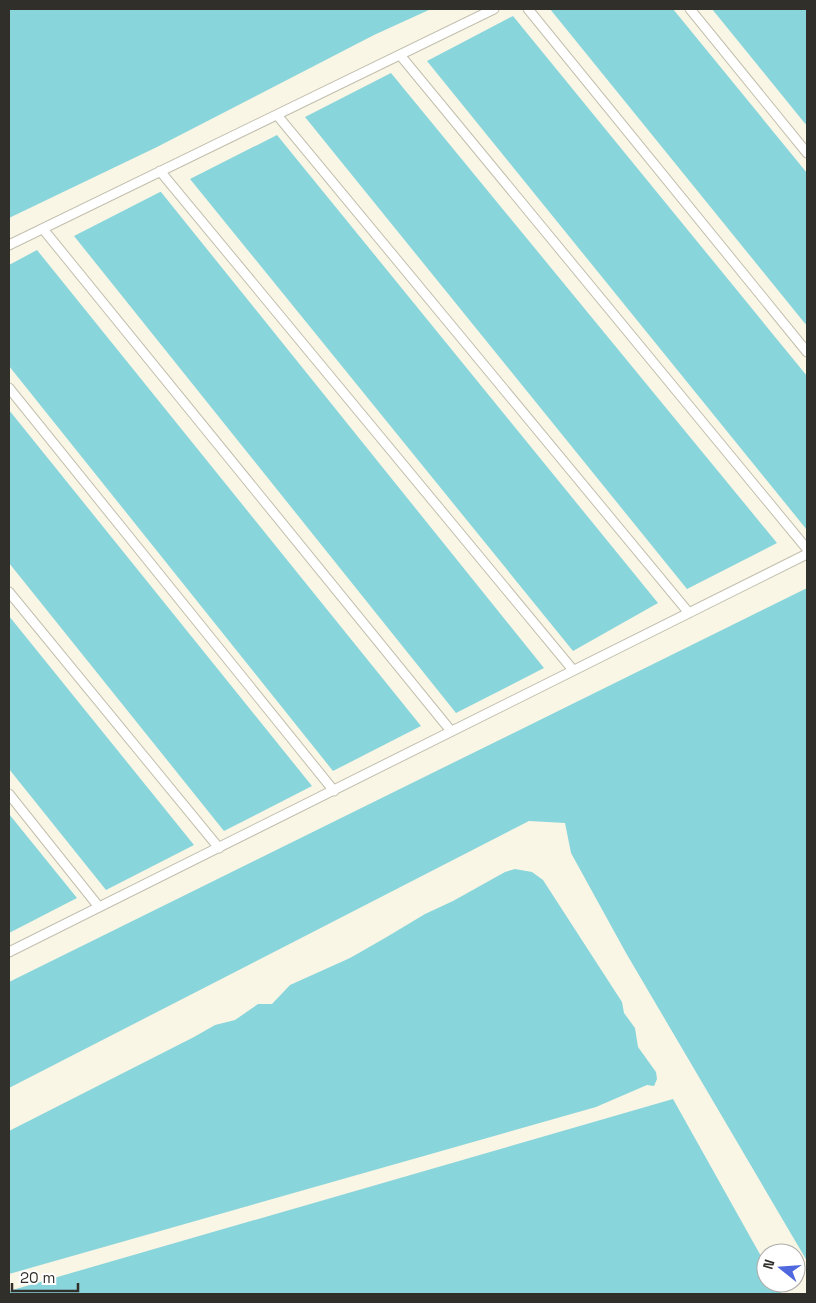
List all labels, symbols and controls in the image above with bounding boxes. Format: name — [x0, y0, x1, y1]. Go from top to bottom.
north arrow — [756, 1243, 806, 1293]
text: N — [759, 1257, 779, 1271]
scale bar — [12, 1260, 79, 1292]
text: 20 m — [20, 1268, 55, 1287]

